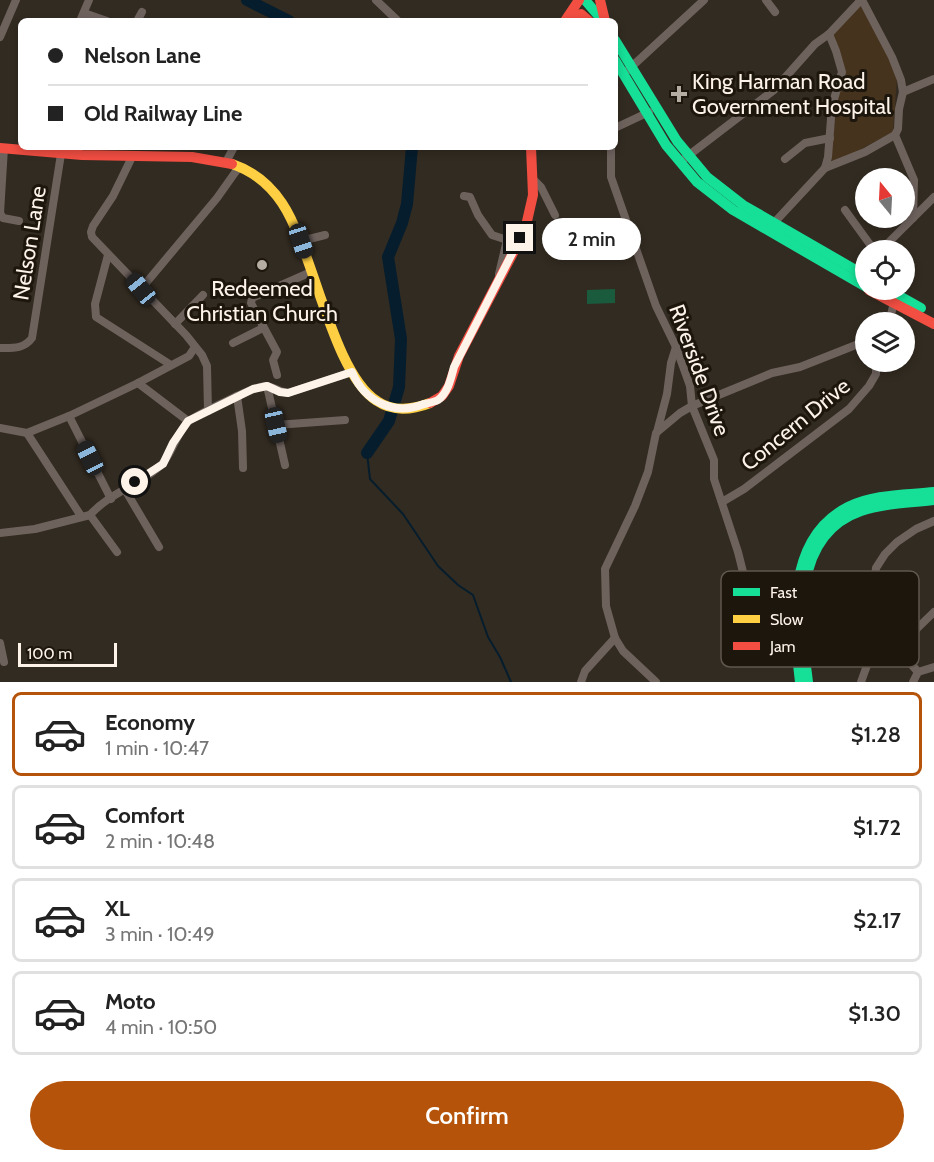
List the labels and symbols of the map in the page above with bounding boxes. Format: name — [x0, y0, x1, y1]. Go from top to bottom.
place label: King Harman Road Government Hospital — [692, 68, 892, 120]
marker: King Harman Road Government Hospital — [670, 85, 688, 103]
north arrow — [855, 168, 915, 228]
street label: Nelson Lane — [7, 184, 52, 302]
callout: 2 min — [541, 217, 640, 259]
car — [287, 221, 315, 261]
route end — [506, 224, 533, 251]
marker: Redeemed Christian Church — [255, 258, 269, 272]
car — [123, 269, 159, 309]
place label: Redeemed Christian Church — [186, 275, 338, 327]
street label: Riverside Drive — [663, 301, 736, 440]
street label: Concern Drive — [735, 372, 855, 477]
car — [263, 405, 289, 445]
car — [74, 438, 106, 478]
route start — [121, 468, 148, 495]
legend — [721, 571, 919, 667]
text: Fast — [770, 583, 798, 602]
text: Slow — [770, 610, 804, 629]
text: Jam — [769, 637, 796, 656]
scale bar — [18, 640, 117, 668]

